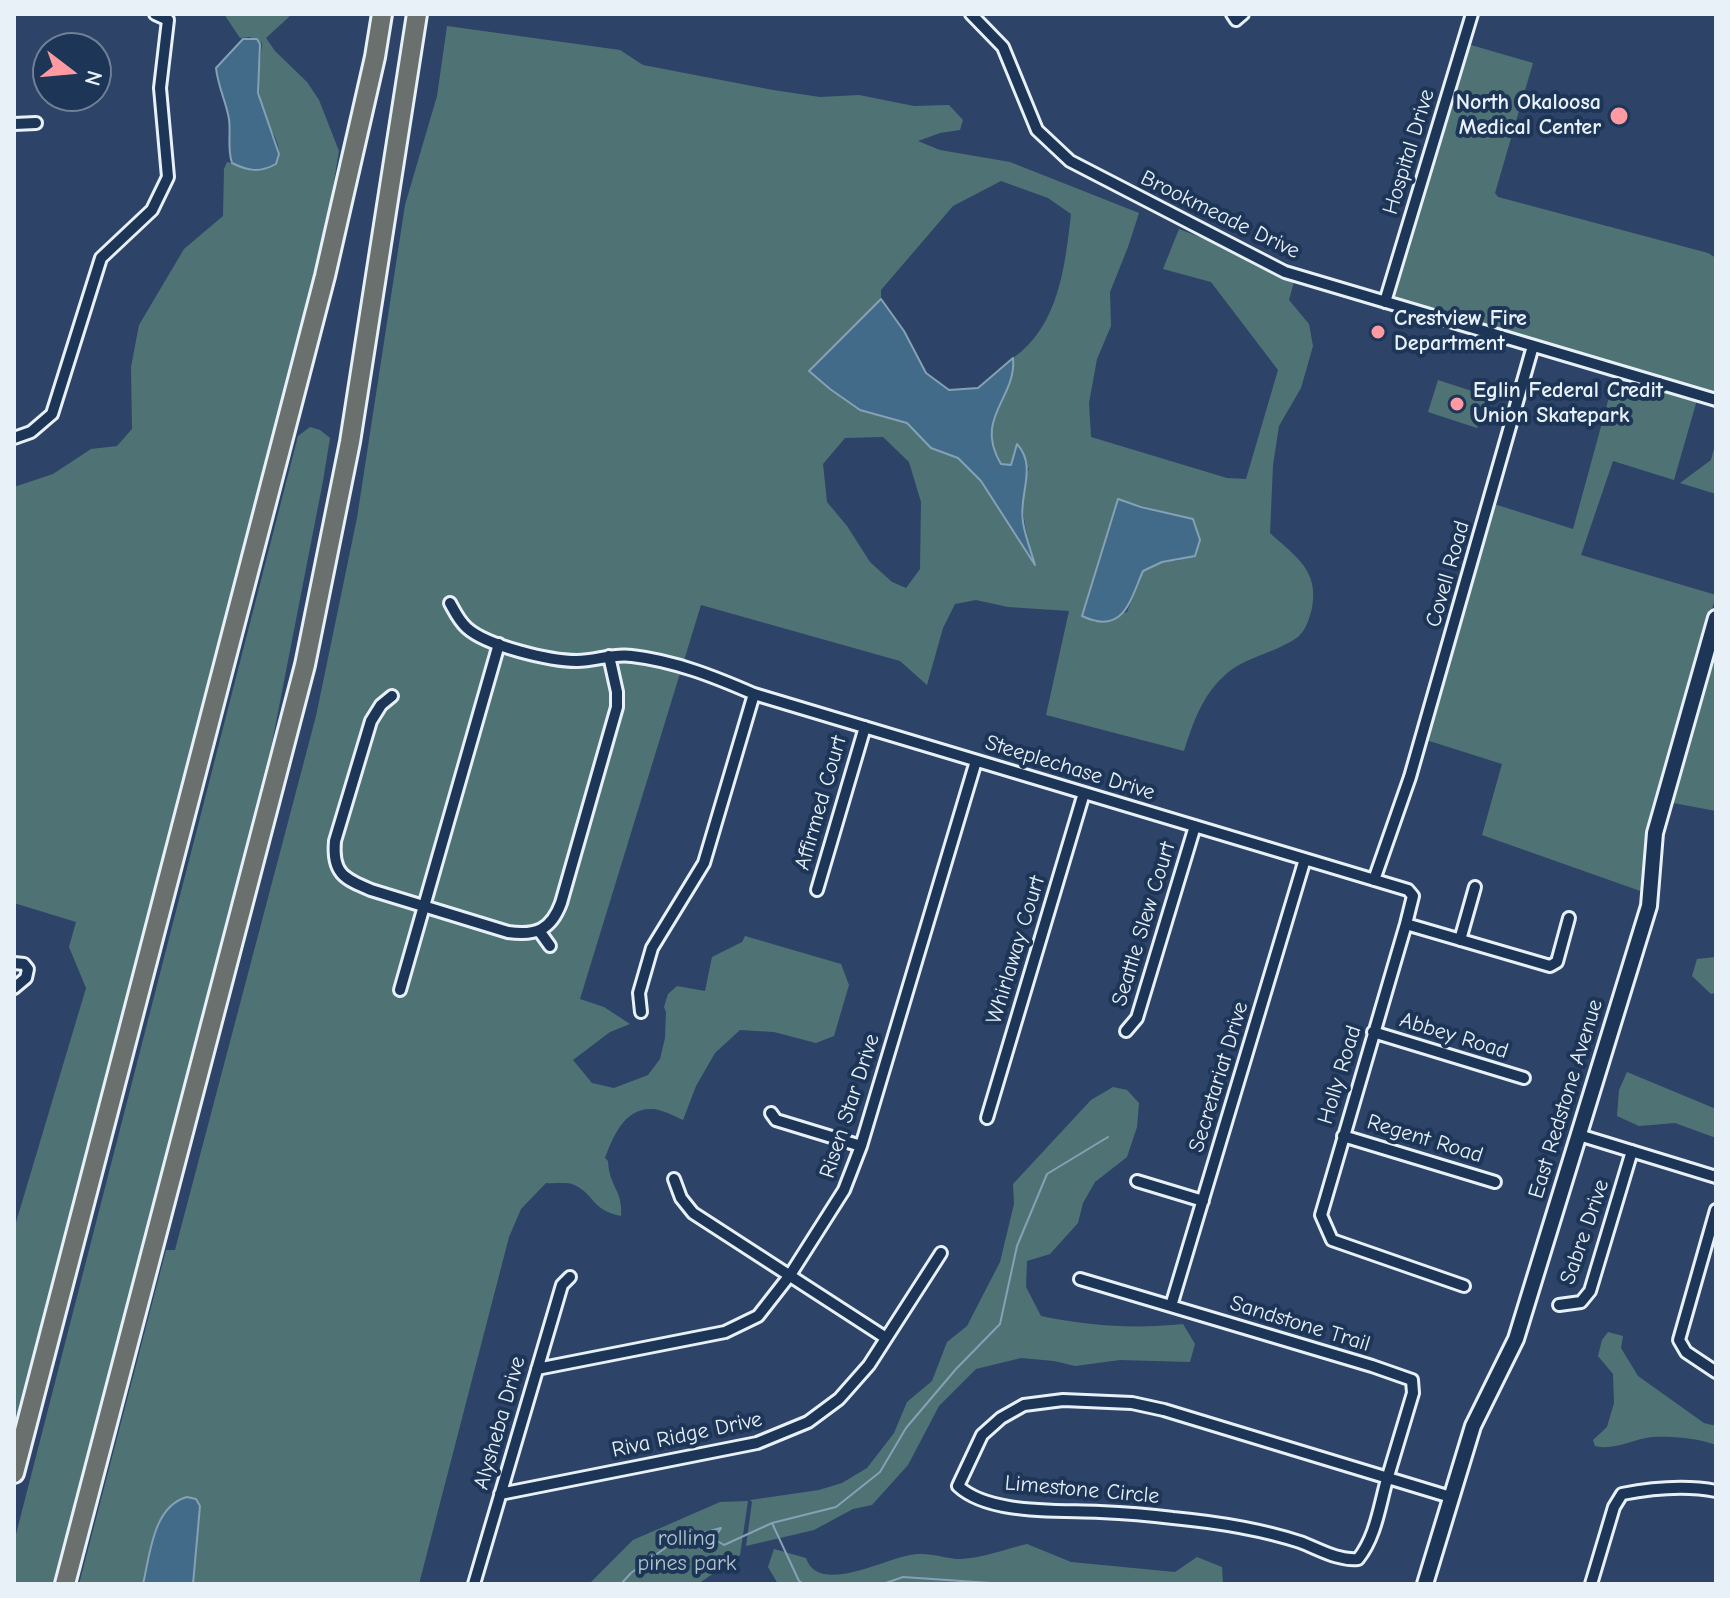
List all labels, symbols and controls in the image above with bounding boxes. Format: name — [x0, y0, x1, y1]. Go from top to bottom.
north arrow — [32, 32, 112, 112]
text: N — [79, 68, 108, 89]
street label: Hospital Drive — [1377, 86, 1441, 218]
place label: North Okaloosa Medical Center — [1456, 90, 1601, 142]
marker: North Okaloosa Medical Center — [1608, 105, 1630, 127]
street label: Brookmeade Drive — [1136, 165, 1304, 265]
place label: Crestview Fire Department — [1394, 306, 1527, 358]
marker: Crestview Fire Department — [1369, 323, 1387, 341]
place label: Eglin Federal Credit Union Skatepark — [1473, 378, 1663, 430]
marker: Eglin Federal Credit Union Skatepark — [1448, 395, 1466, 413]
street label: Covell Road — [1420, 518, 1476, 630]
street label: Steeplechase Drive — [982, 730, 1158, 806]
street label: Affirmed Court — [789, 733, 853, 873]
street label: Seattle Slew Court — [1106, 839, 1182, 1009]
street label: Whirlaway Court — [981, 873, 1051, 1027]
street label: East Redstone Avenue — [1523, 996, 1609, 1202]
street label: Secretariat Drive — [1184, 998, 1254, 1156]
street label: Abbey Road — [1397, 1007, 1511, 1065]
street label: Holly Road — [1312, 1022, 1368, 1128]
street label: Risen Star Drive — [814, 1030, 886, 1182]
street label: Regent Road — [1364, 1109, 1486, 1169]
street label: Sabre Drive — [1555, 1176, 1615, 1288]
street label: Sandstone Trail — [1227, 1290, 1373, 1358]
street label: Alysheba Drive — [468, 1353, 532, 1493]
street label: Riva Ridge Drive — [610, 1406, 764, 1464]
street label: Limestone Circle — [1004, 1470, 1160, 1510]
park label: rolling pines park — [638, 1526, 736, 1578]

